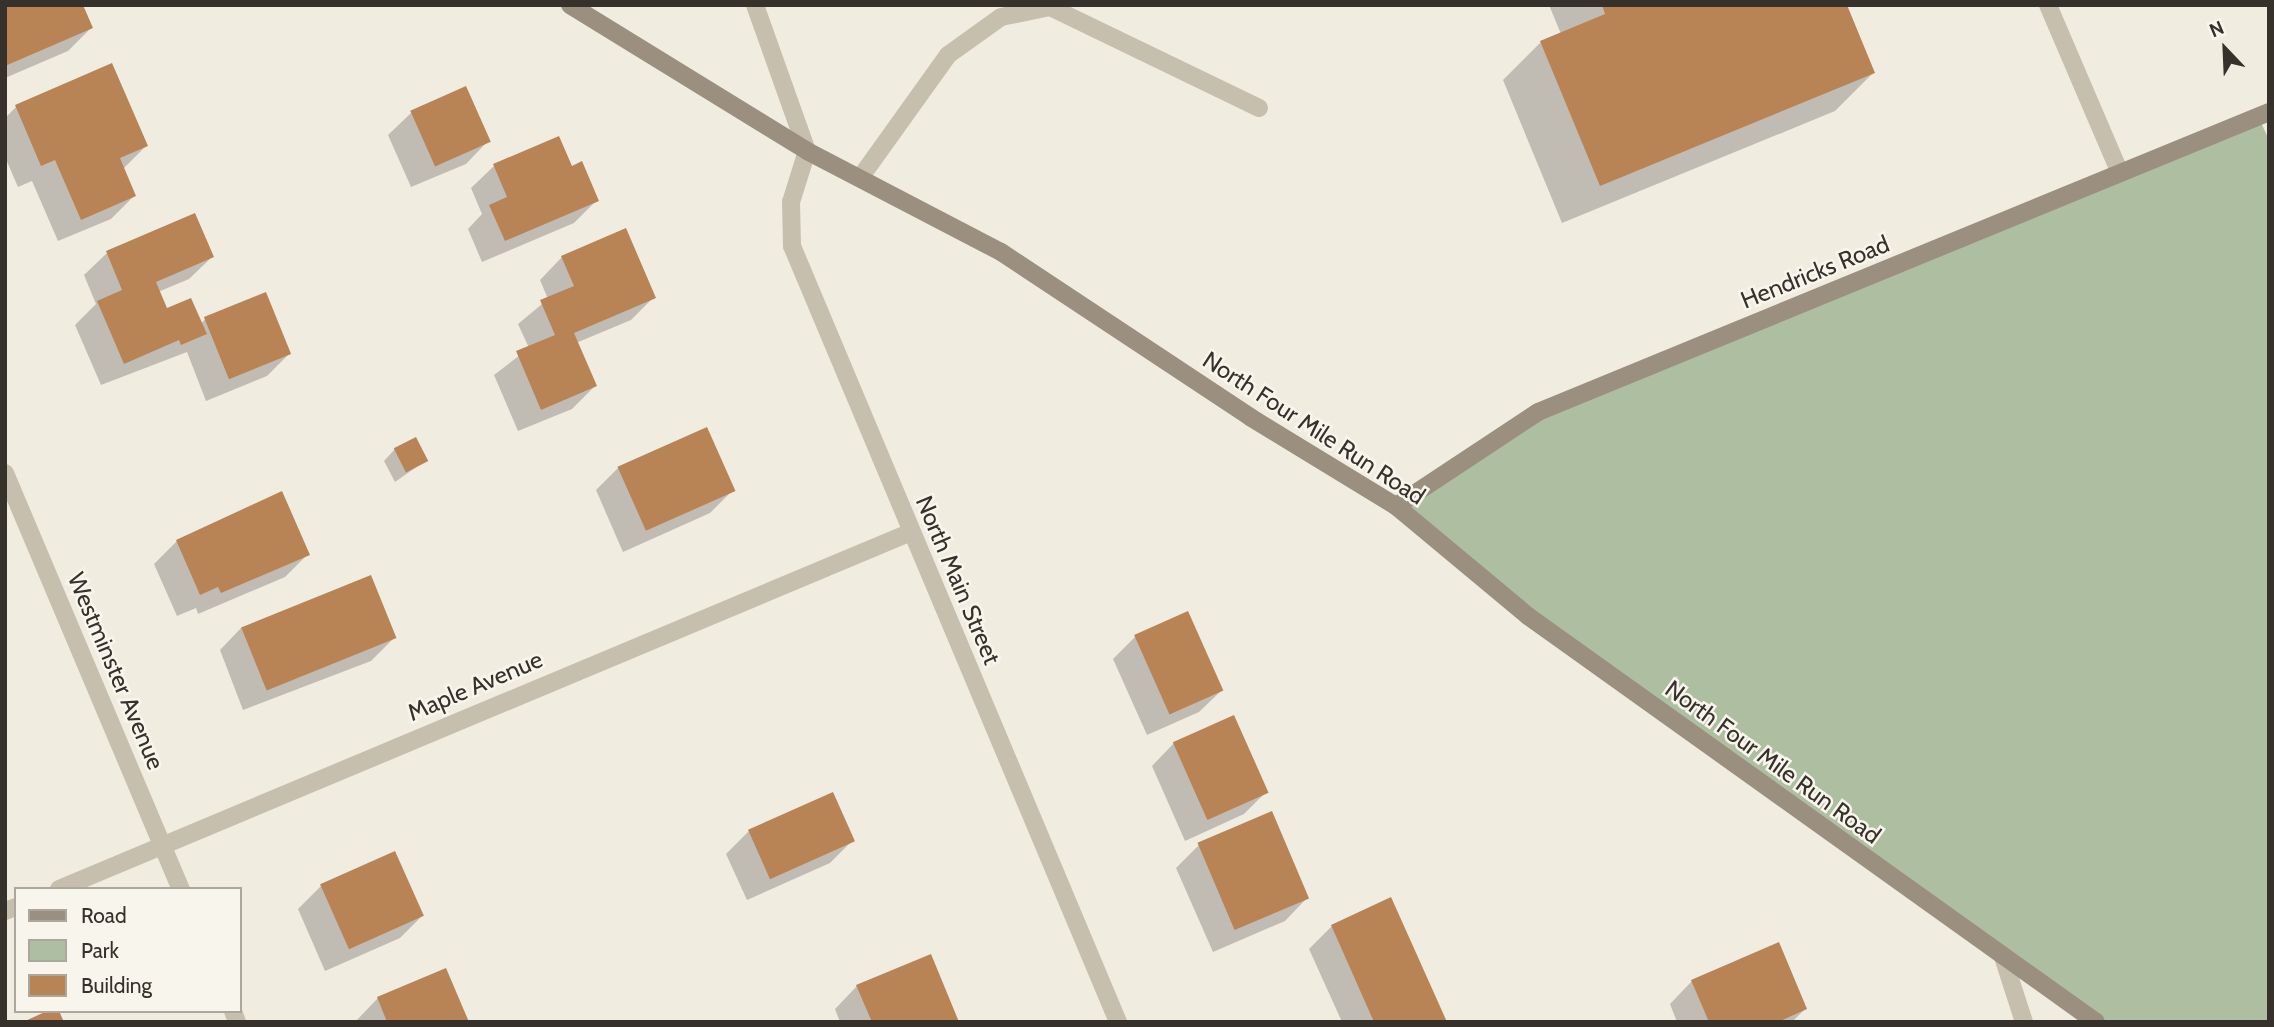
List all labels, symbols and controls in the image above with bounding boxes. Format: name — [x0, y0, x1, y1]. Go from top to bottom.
north arrow — [2190, 14, 2260, 84]
text: N — [2206, 16, 2227, 42]
street label: Hendricks Road — [1737, 229, 1893, 315]
street label: North Four Mile Run Road — [1197, 345, 1431, 511]
street label: North Main Street — [910, 491, 1006, 669]
street label: Westminster Avenue — [62, 568, 170, 774]
street label: Maple Avenue — [403, 645, 547, 727]
street label: North Four Mile Run Road — [1660, 674, 1886, 850]
legend — [14, 887, 242, 1013]
text: Road — [81, 903, 127, 928]
text: Park — [81, 938, 119, 963]
text: Building — [81, 973, 152, 998]

